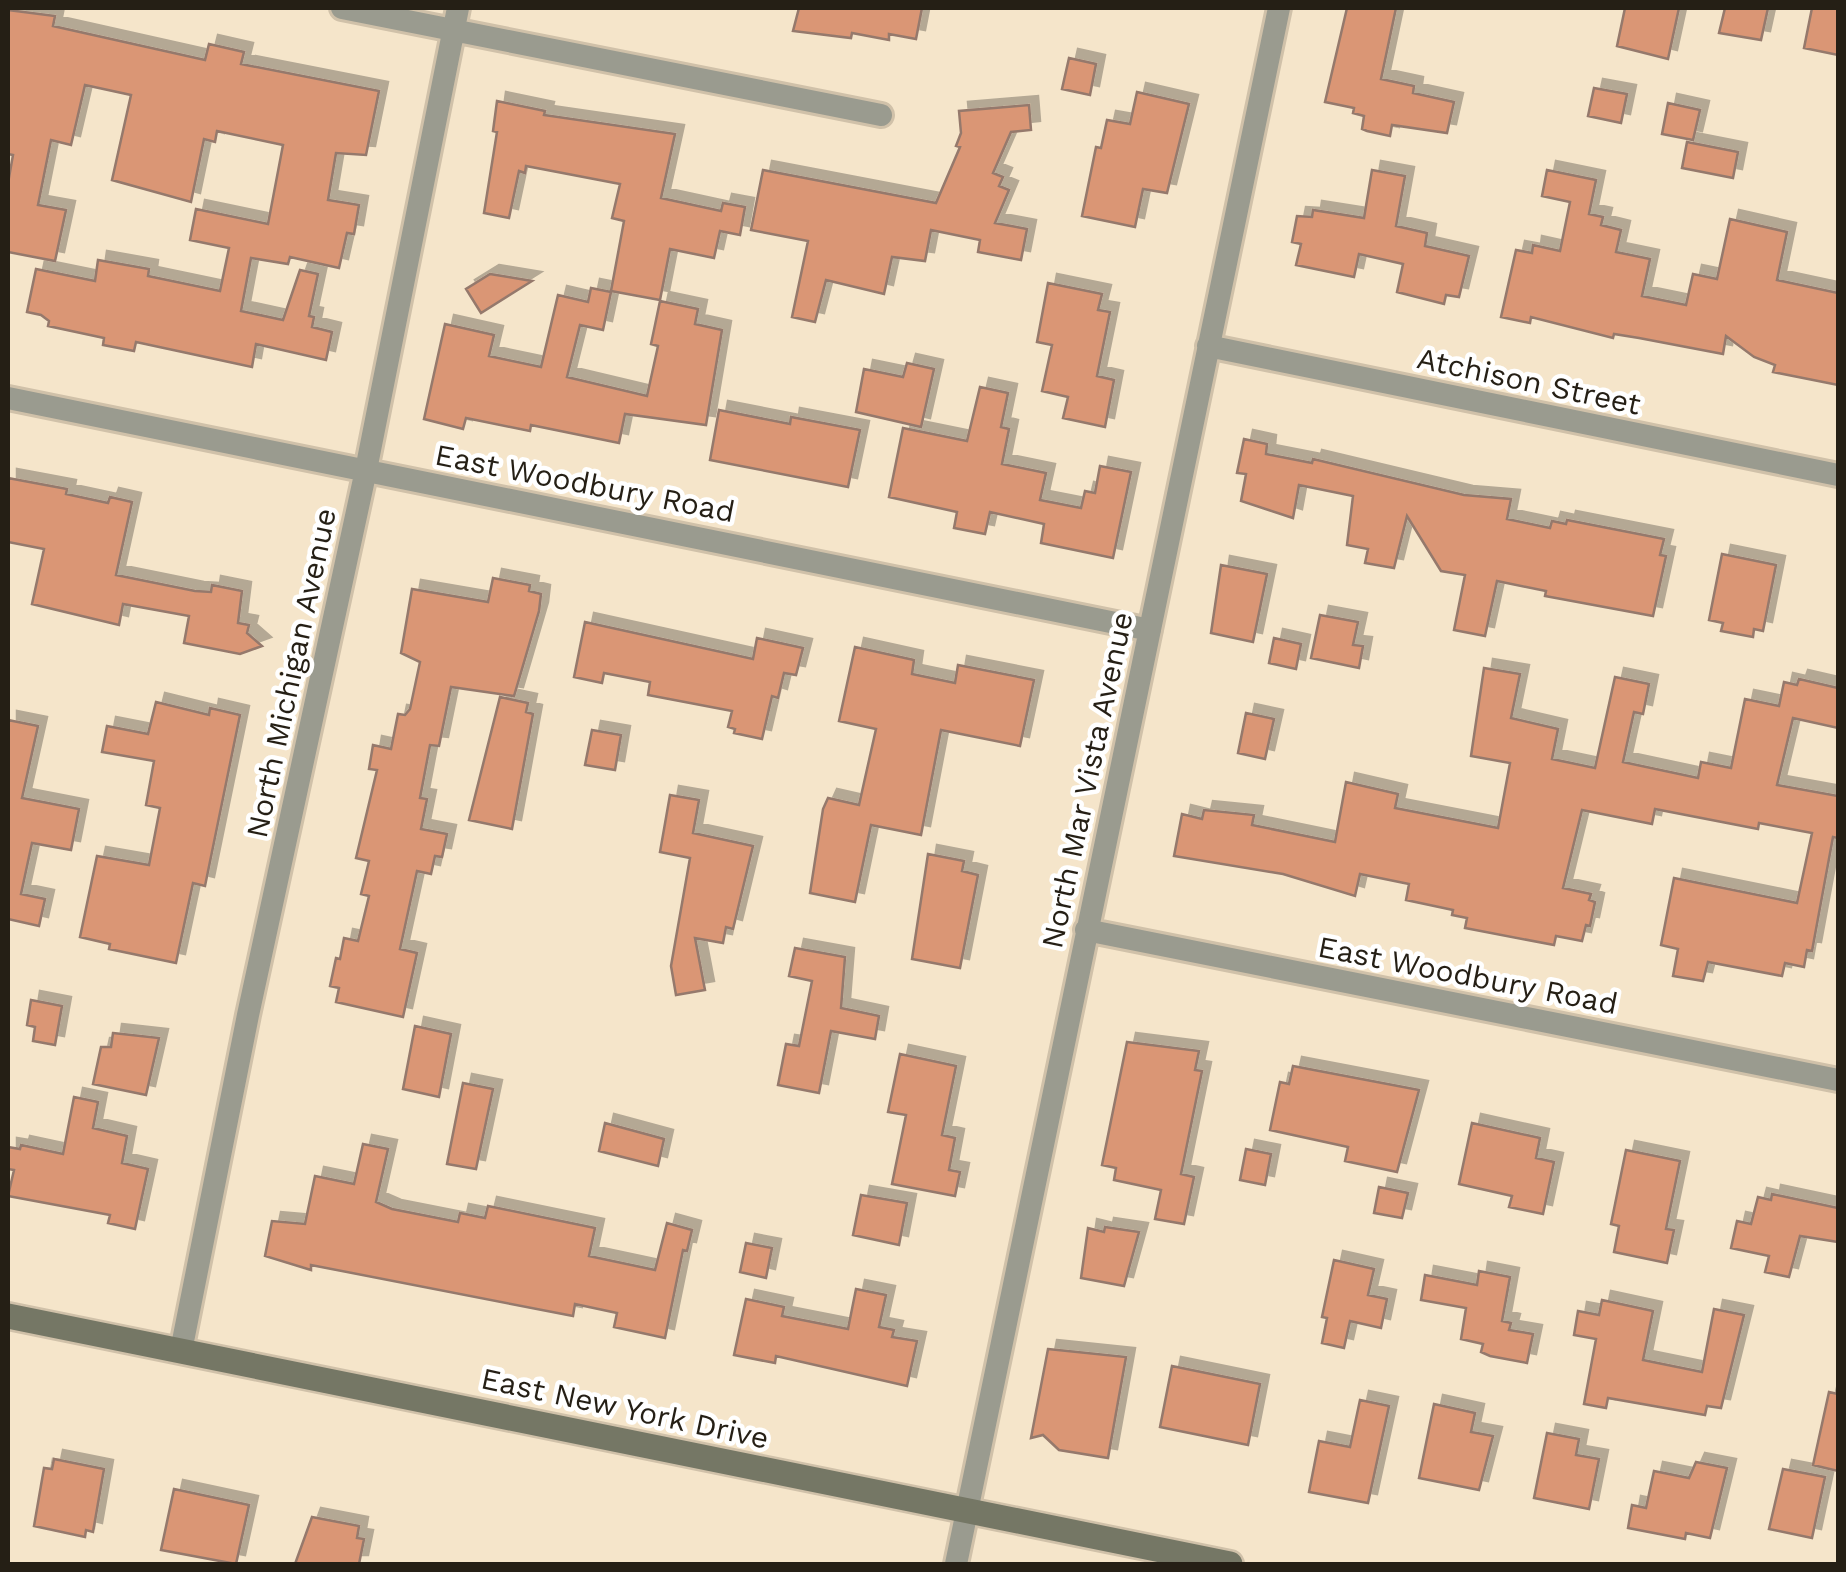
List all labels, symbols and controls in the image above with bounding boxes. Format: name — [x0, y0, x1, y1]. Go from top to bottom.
street label: Atchison Street — [1414, 340, 1644, 422]
street label: East Woodbury Road — [432, 437, 738, 529]
street label: North Michigan Avenue — [239, 505, 343, 841]
street label: North Mar Vista Avenue — [1034, 609, 1140, 951]
street label: East Woodbury Road — [1315, 929, 1621, 1021]
street label: East New York Drive — [478, 1360, 772, 1456]

